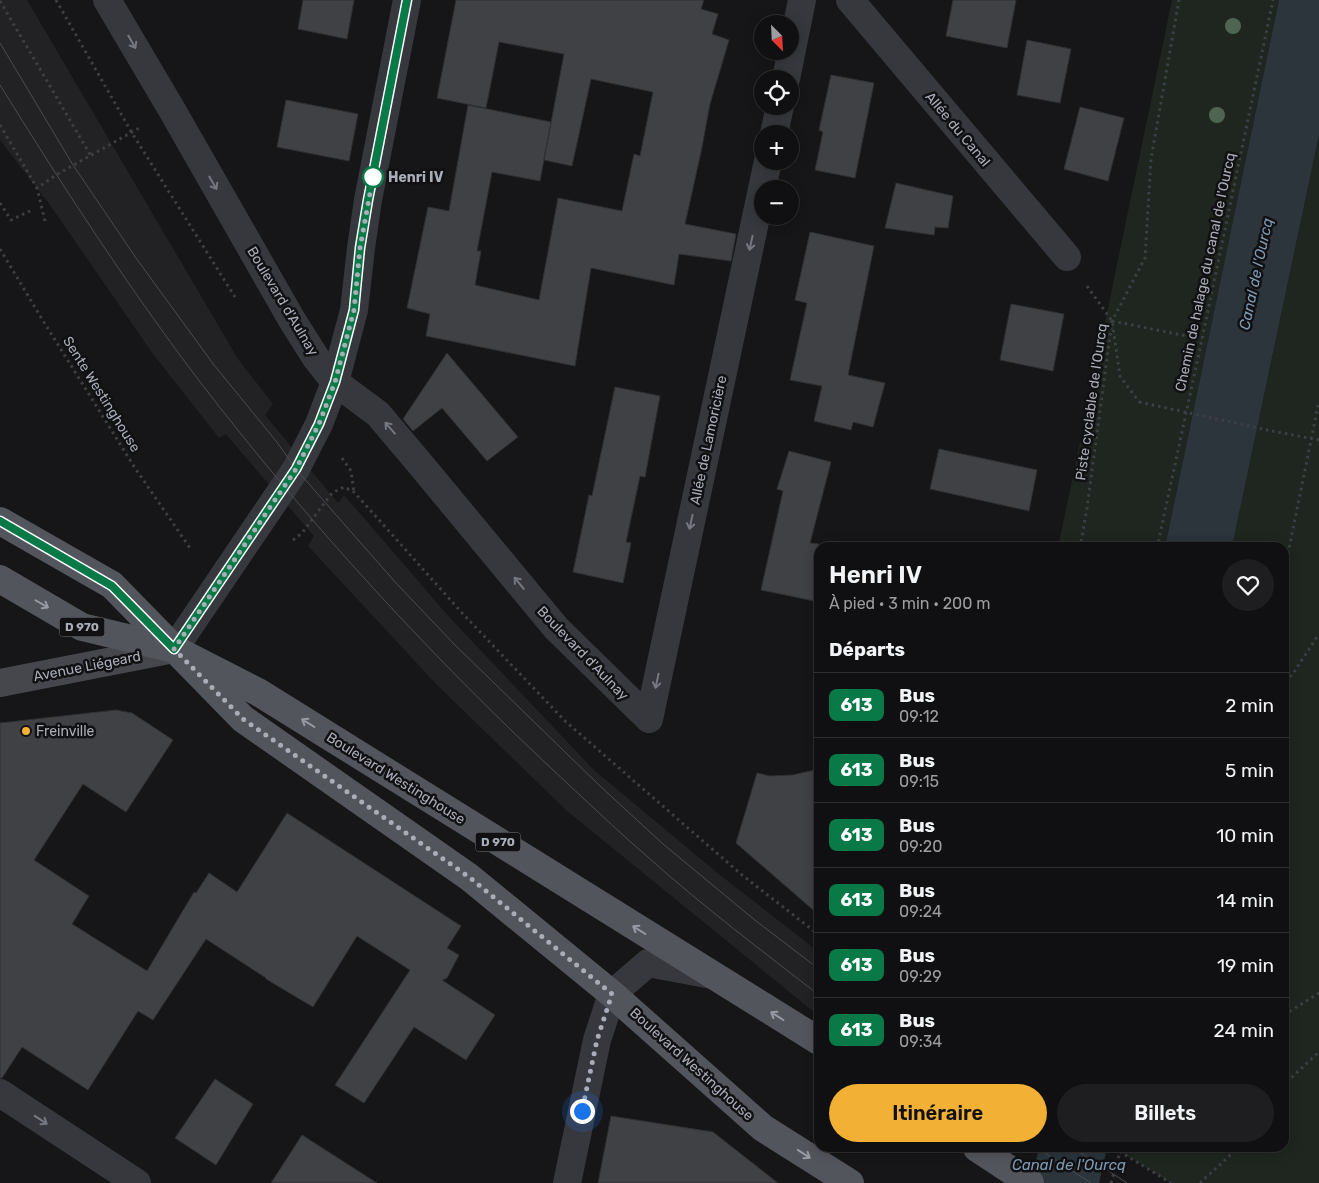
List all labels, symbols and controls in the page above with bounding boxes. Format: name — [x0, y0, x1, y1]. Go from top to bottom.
north arrow — [754, 15, 799, 60]
map controls — [754, 15, 799, 225]
one-way arrow — [128, 34, 137, 49]
button: locate — [754, 70, 799, 115]
street label: Allée du Canal — [921, 89, 994, 170]
button: + — [754, 125, 799, 170]
street label: Chemin de halage du canal de l'Ourcq — [1172, 151, 1239, 393]
marker: Henri IV — [362, 166, 384, 188]
place label: Henri IV — [388, 169, 444, 186]
one-way arrow — [209, 175, 219, 189]
button: − — [754, 180, 799, 225]
water label: Canal de l'Ourcq — [1235, 216, 1277, 332]
one-way arrow — [745, 235, 755, 251]
street label: Boulevard d'Aulnay — [243, 244, 322, 359]
street label: Piste cyclable de l'Ourcq — [1072, 322, 1111, 482]
street label: Sente Westinghouse — [59, 333, 144, 455]
street label: Allée de Lamoricière — [686, 374, 731, 506]
one-way arrow — [384, 422, 395, 435]
one-way arrow — [686, 513, 695, 529]
button: heart — [1222, 559, 1274, 611]
text: Henri IV — [829, 561, 922, 589]
one-way arrow — [513, 577, 524, 590]
text: À pied · 3 min · 200 m — [829, 594, 991, 613]
one-way arrow — [34, 600, 49, 609]
street label: Boulevard d'Aulnay — [533, 603, 632, 704]
road number: D 970 — [59, 618, 104, 636]
text: Départs — [829, 638, 905, 661]
street label: Avenue Liégeard — [32, 648, 142, 685]
one-way arrow — [652, 672, 661, 688]
text: Bus — [899, 684, 935, 707]
text: 613 — [840, 694, 873, 716]
text: 2 min — [1225, 694, 1274, 717]
text: 09:12 — [899, 707, 939, 726]
one-way arrow — [302, 718, 316, 728]
place label: Freinville — [36, 723, 95, 740]
marker: Freinville — [20, 725, 32, 737]
street label: Boulevard Westinghouse — [323, 729, 468, 828]
text: Bus — [899, 749, 935, 772]
text: 613 — [840, 759, 873, 781]
text: 5 min — [1225, 759, 1274, 782]
text: 09:15 — [899, 772, 939, 791]
text: Bus — [899, 814, 935, 837]
text: 613 — [840, 824, 873, 846]
text: 10 min — [1216, 824, 1274, 847]
road number: D 970 — [476, 832, 520, 852]
text: 09:20 — [899, 837, 942, 856]
text: Bus — [899, 879, 935, 902]
text: 613 — [840, 889, 873, 911]
text: 14 min — [1216, 889, 1274, 912]
text: 09:24 — [899, 902, 942, 921]
one-way arrow — [633, 924, 647, 934]
text: Bus — [899, 944, 935, 967]
text: 613 — [840, 954, 873, 976]
text: 19 min — [1217, 954, 1274, 977]
text: 09:29 — [899, 967, 942, 986]
street label: Boulevard Westinghouse — [626, 1004, 757, 1124]
text: Bus — [899, 1009, 935, 1032]
one-way arrow — [771, 1010, 785, 1020]
text: 613 — [840, 1019, 873, 1041]
text: 24 min — [1214, 1019, 1274, 1042]
text: 09:34 — [899, 1032, 942, 1051]
button: Itinéraire — [829, 1084, 1047, 1142]
button: Billets — [1057, 1084, 1274, 1142]
your location — [570, 1099, 595, 1124]
one-way arrow — [33, 1115, 47, 1125]
one-way arrow — [797, 1149, 811, 1159]
water label: Canal de l'Ourcq — [1012, 1156, 1126, 1174]

